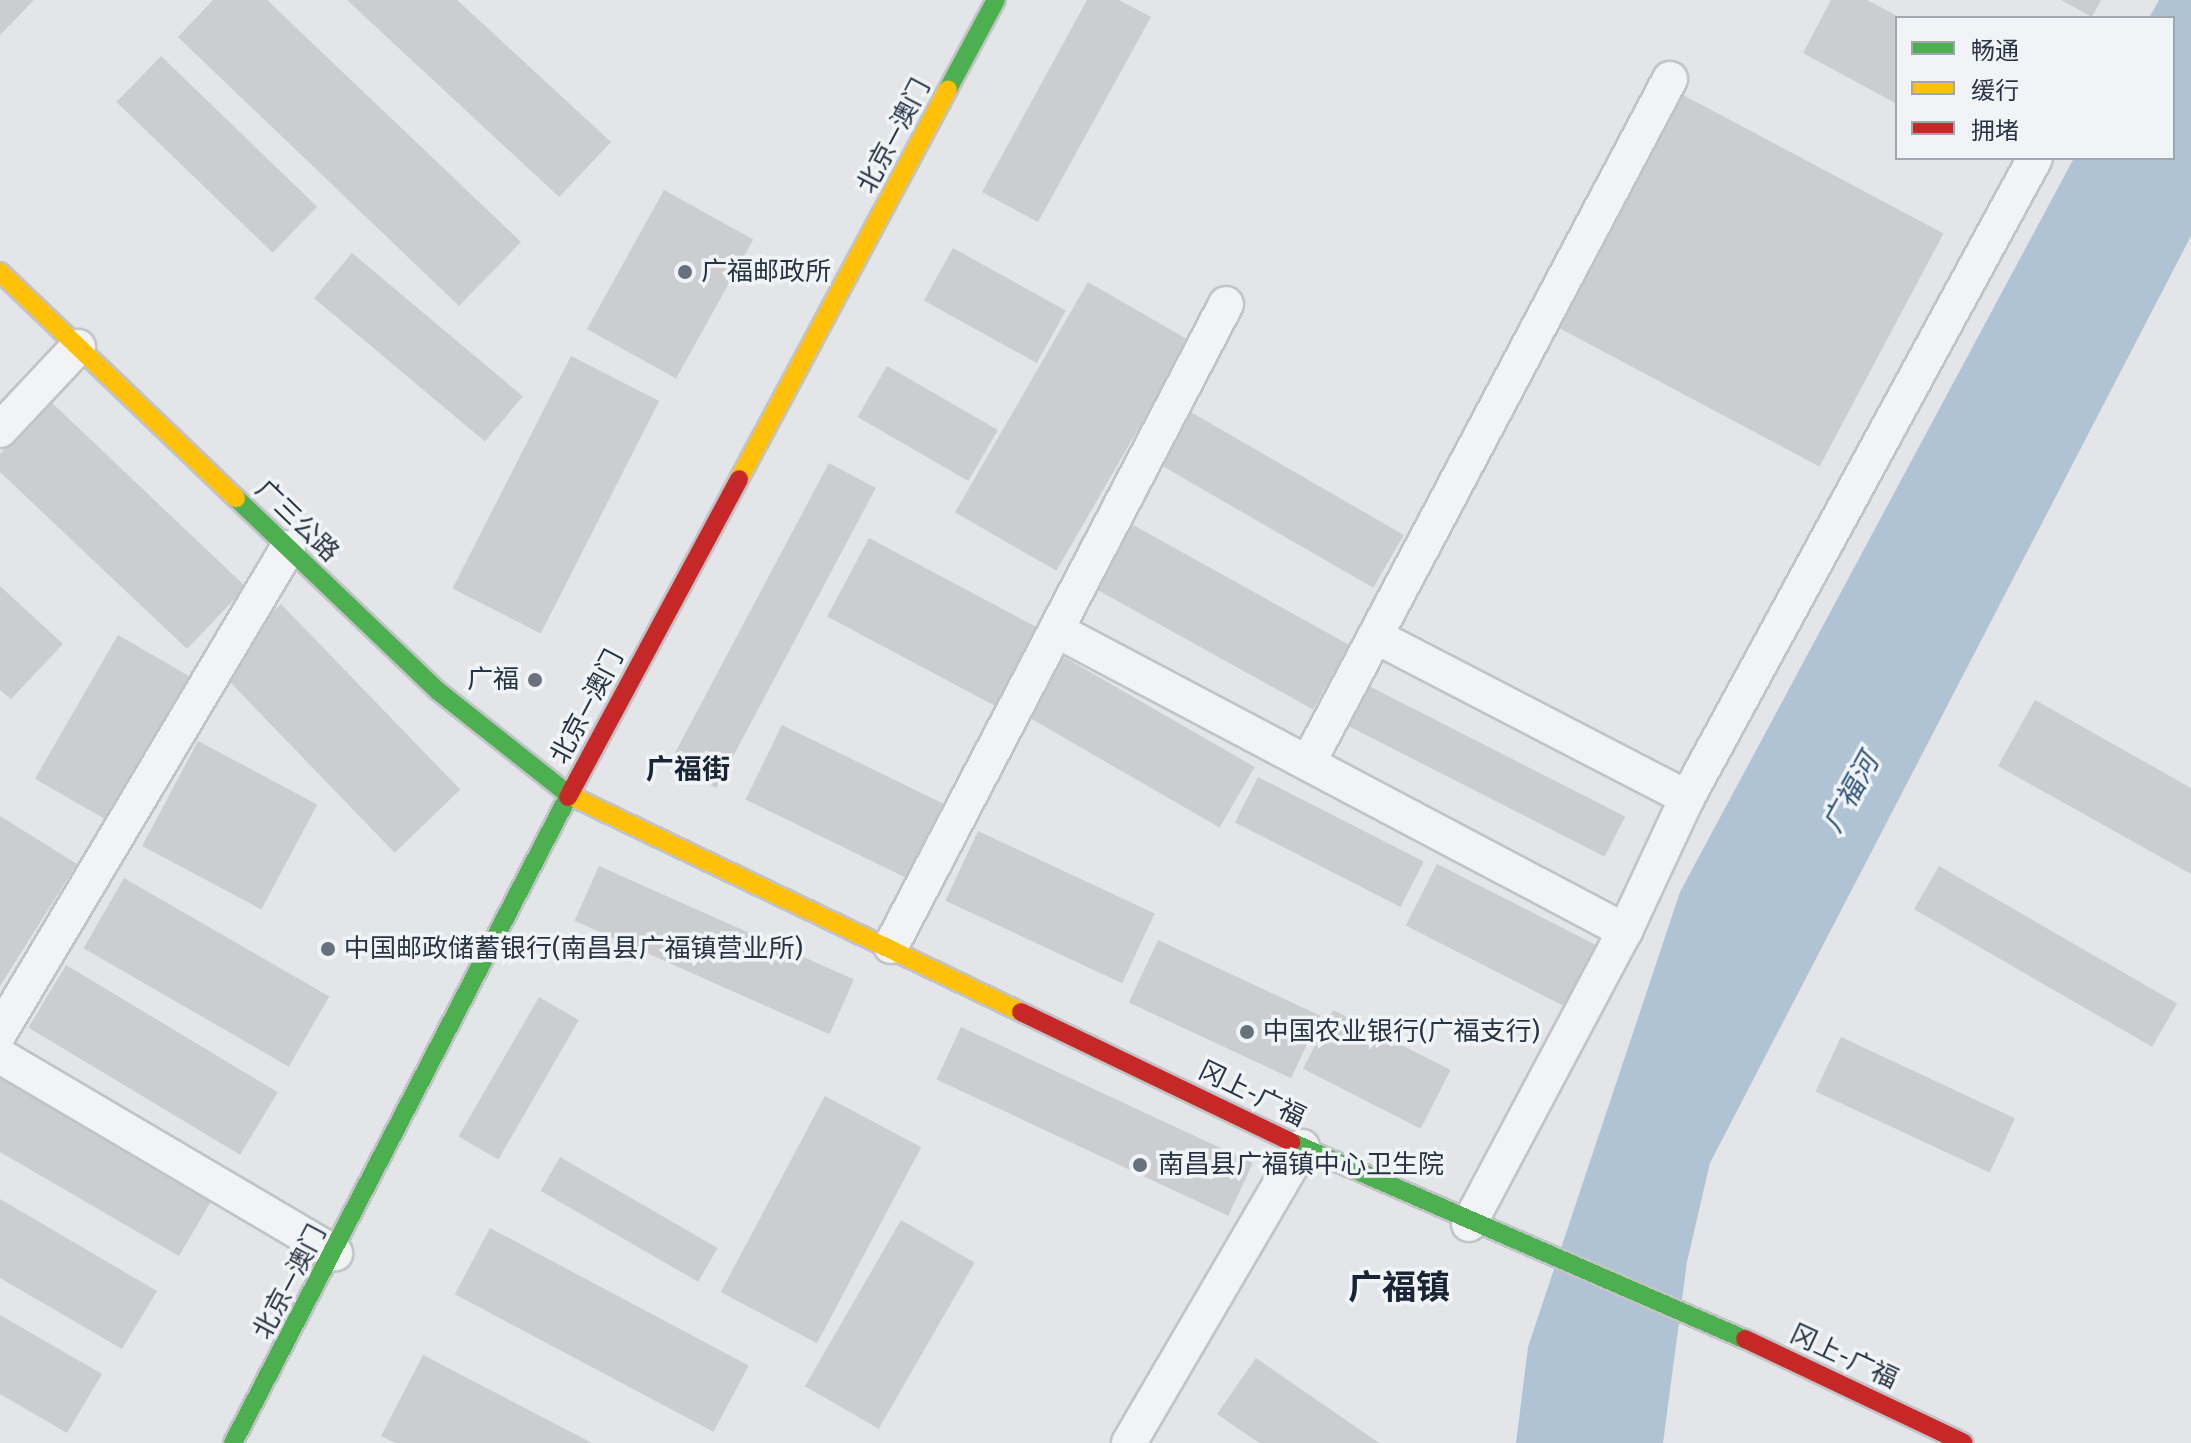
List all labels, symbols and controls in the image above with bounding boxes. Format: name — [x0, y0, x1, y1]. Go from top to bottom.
legend — [1895, 16, 2175, 160]
text: 畅通 — [1971, 37, 2019, 65]
street label: 北京—澳门 — [851, 74, 937, 198]
text: 缓行 — [1971, 77, 2019, 105]
text: 拥堵 — [1971, 117, 2019, 145]
place label: 广福邮政所 — [701, 256, 831, 288]
marker: 广福邮政所 — [676, 263, 694, 281]
street label: 广三公路 — [249, 474, 345, 568]
street label: 北京—澳门 — [544, 645, 630, 769]
place label: 广福 — [467, 664, 519, 696]
marker: 广福 — [526, 671, 544, 689]
water label: 广福河 — [1816, 748, 1886, 838]
district label: 广福街 — [646, 753, 730, 787]
place label: 中国邮政储蓄银行(南昌县广福镇营业所) — [344, 933, 803, 965]
marker: 中国邮政储蓄银行(南昌县广福镇营业所) — [319, 940, 337, 958]
place label: 中国农业银行(广福支行) — [1263, 1016, 1540, 1048]
marker: 中国农业银行(广福支行) — [1238, 1023, 1256, 1041]
street label: 冈上-广福 — [1194, 1055, 1310, 1133]
place label: 南昌县广福镇中心卫生院 — [1158, 1149, 1444, 1181]
marker: 南昌县广福镇中心卫生院 — [1129, 1154, 1151, 1176]
street label: 北京—澳门 — [247, 1220, 333, 1344]
district label: 广福镇 — [1348, 1268, 1450, 1308]
street label: 冈上-广福 — [1786, 1319, 1902, 1395]

